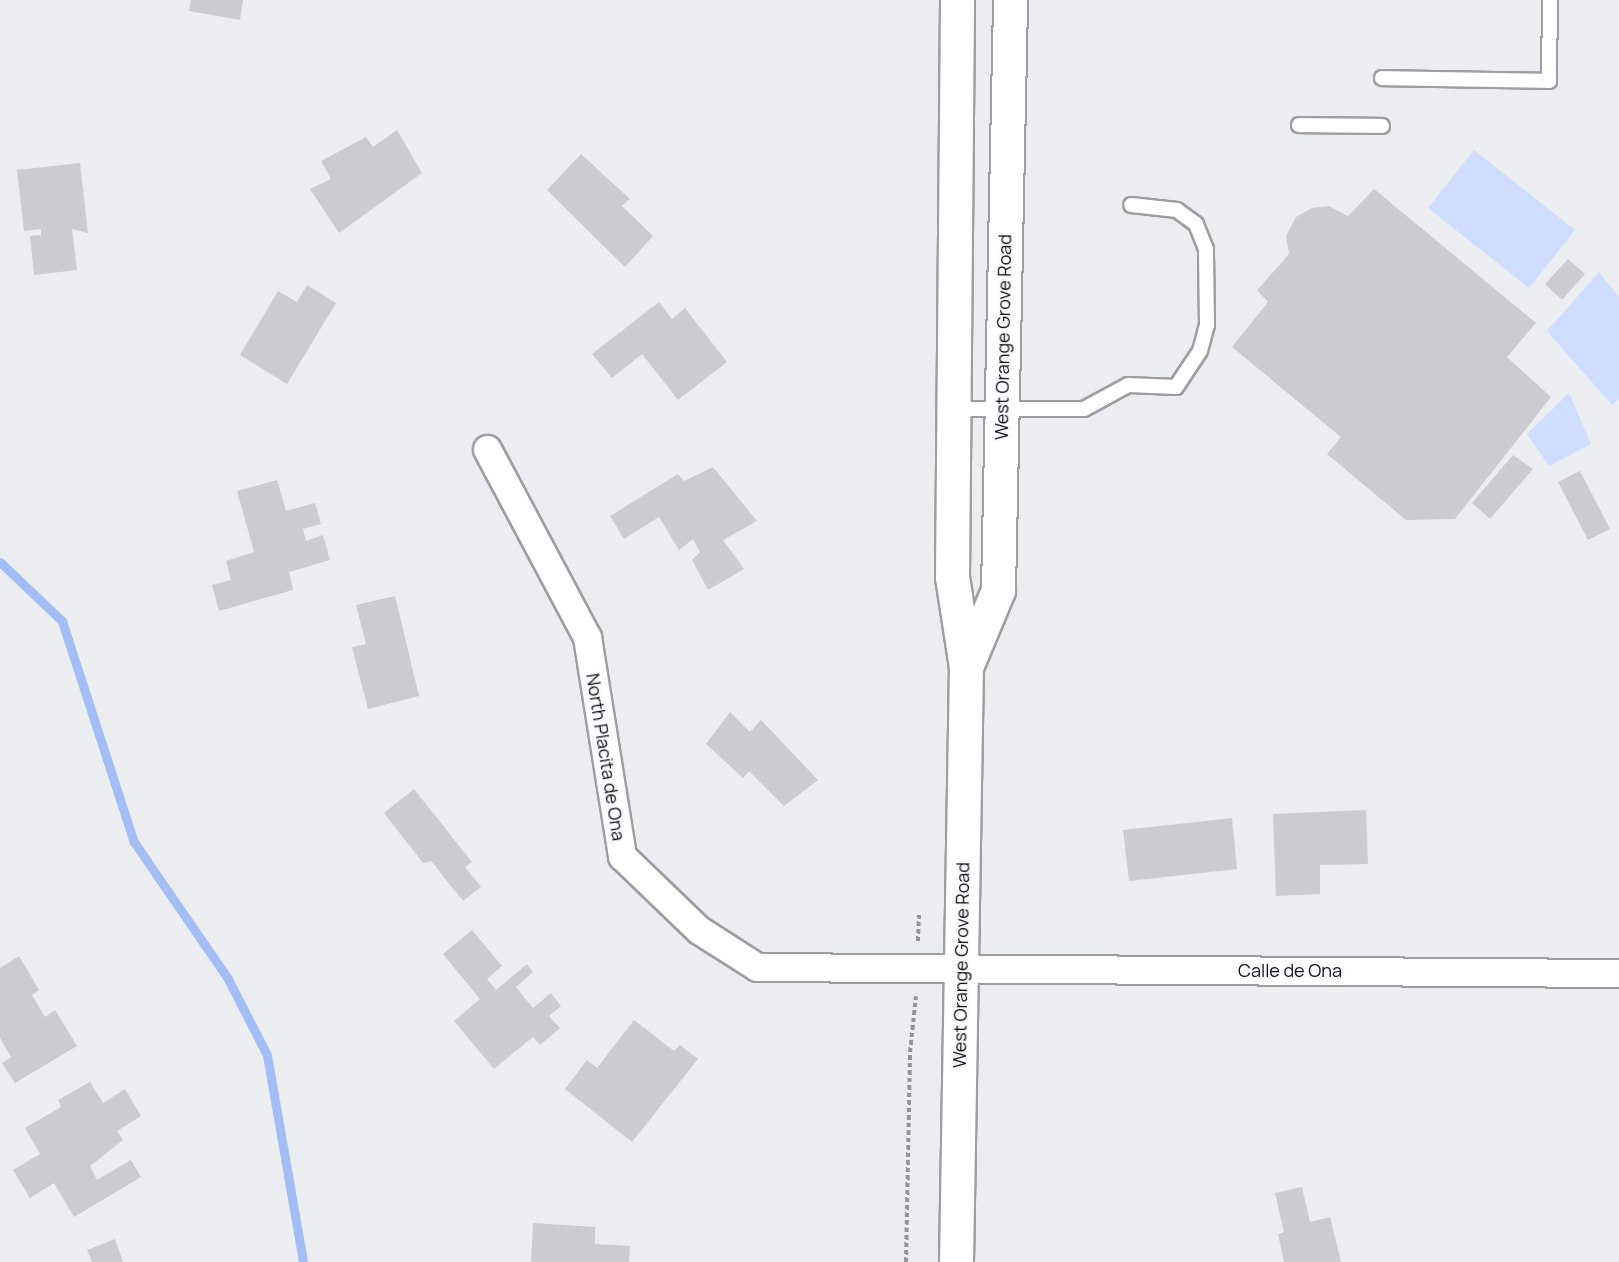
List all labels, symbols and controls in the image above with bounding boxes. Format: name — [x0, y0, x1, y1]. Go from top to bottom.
street label: West Orange Grove Road — [990, 234, 1016, 440]
street label: North Placita de Ona — [582, 672, 630, 842]
street label: West Orange Grove Road — [948, 862, 974, 1068]
street label: Calle de Ona — [1238, 959, 1342, 981]

